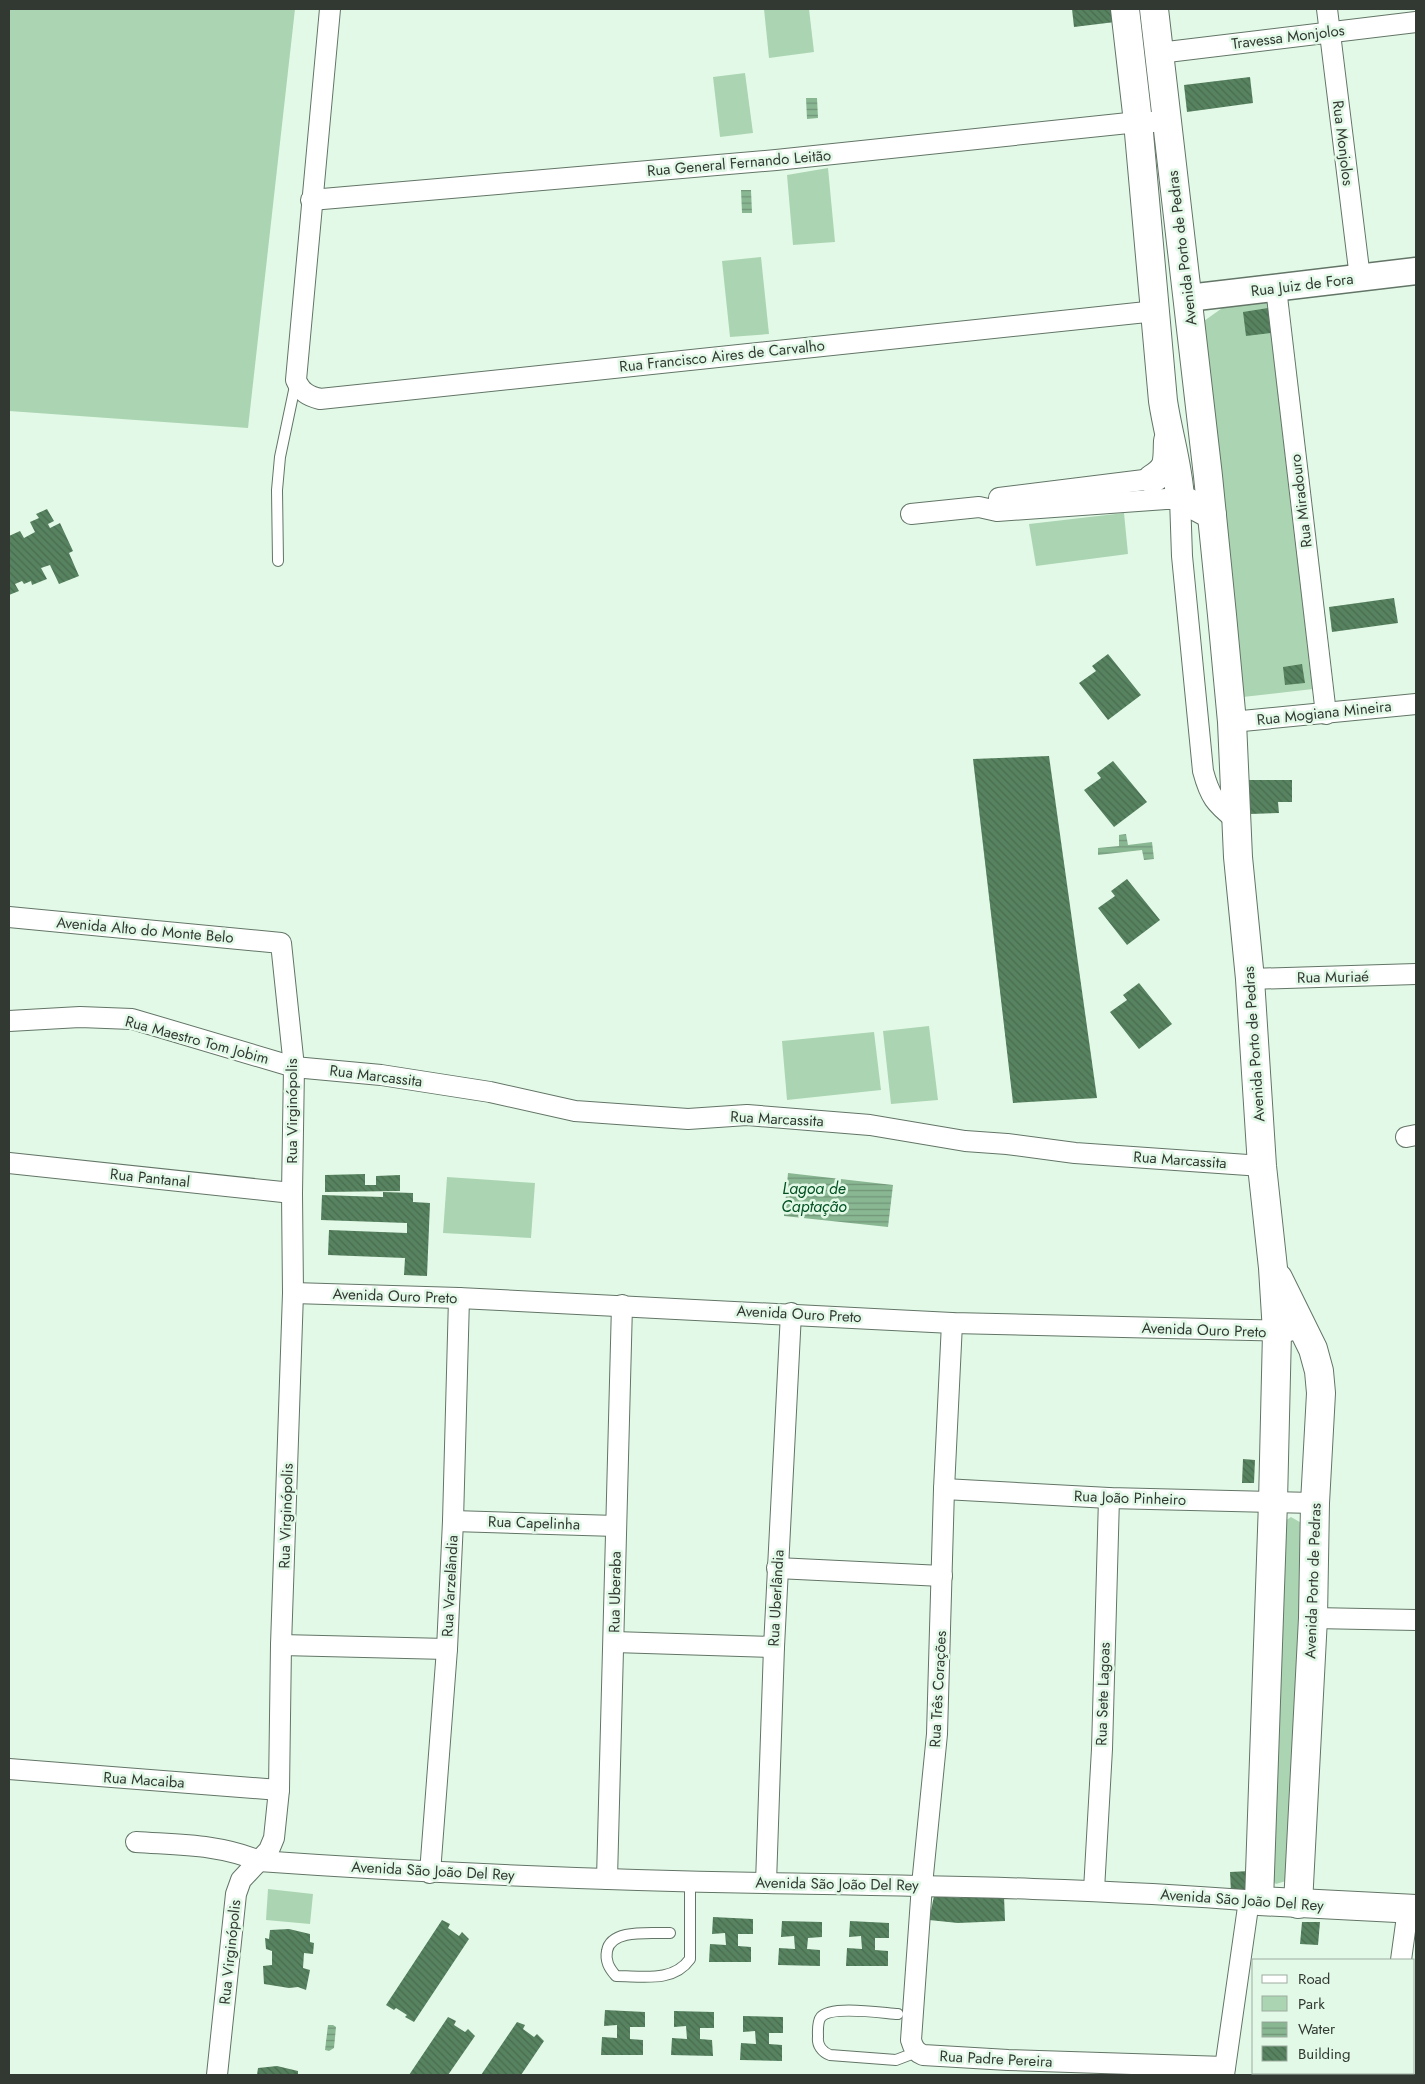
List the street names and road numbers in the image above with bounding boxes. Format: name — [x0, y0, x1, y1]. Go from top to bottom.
street label: Travessa Monjolos — [1230, 19, 1346, 55]
street label: Rua Monjolos — [1327, 99, 1359, 187]
street label: Rua General Fernando Leitão — [646, 144, 832, 182]
street label: Avenida Porto de Pedras — [1162, 169, 1202, 327]
street label: Rua Juiz de Fora — [1249, 268, 1355, 302]
street label: Rua Francisco Aires de Carvalho — [618, 334, 826, 378]
street label: Rua Miradouro — [1284, 453, 1318, 549]
street label: Rua Mogiana Mineira — [1255, 695, 1393, 731]
street label: Avenida Alto do Monte Belo — [55, 911, 235, 949]
street label: Avenida Porto de Pedras — [1238, 965, 1270, 1123]
street label: Rua Muriaé — [1297, 965, 1369, 989]
street label: Rua Maestro Tom Jobim — [123, 1010, 271, 1070]
street label: Rua Virginópolis — [281, 1058, 303, 1164]
street label: Rua Marcassita — [328, 1059, 424, 1093]
street label: Rua Marcassita — [730, 1106, 824, 1132]
street label: Rua Marcassita — [1133, 1146, 1227, 1174]
street label: Rua Pantanal — [109, 1163, 191, 1193]
street label: Avenida Ouro Preto — [332, 1283, 458, 1309]
street label: Avenida Ouro Preto — [736, 1300, 862, 1328]
street label: Avenida Ouro Preto — [1141, 1317, 1267, 1343]
street label: Rua Virginópolis — [273, 1463, 299, 1569]
street label: Rua João Pinheiro — [1073, 1485, 1187, 1511]
street label: Avenida Porto de Pedras — [1299, 1503, 1327, 1659]
street label: Rua Capelinha — [488, 1510, 580, 1536]
street label: Rua Varzelândia — [436, 1535, 464, 1637]
street label: Rua Uberlândia — [762, 1549, 790, 1647]
street label: Rua Uberaba — [603, 1551, 627, 1633]
street label: Rua Três Corações — [924, 1630, 952, 1748]
street label: Rua Sete Lagoas — [1090, 1642, 1116, 1746]
street label: Rua Macaiba — [103, 1766, 185, 1794]
street label: Avenida São João Del Rey — [351, 1856, 516, 1886]
street label: Avenida São João Del Rey — [755, 1872, 919, 1896]
street label: Avenida São João Del Rey — [1160, 1883, 1325, 1917]
street label: Rua Virginópolis — [214, 1898, 246, 2006]
street label: Rua Padre Pereira — [939, 2045, 1053, 2073]

